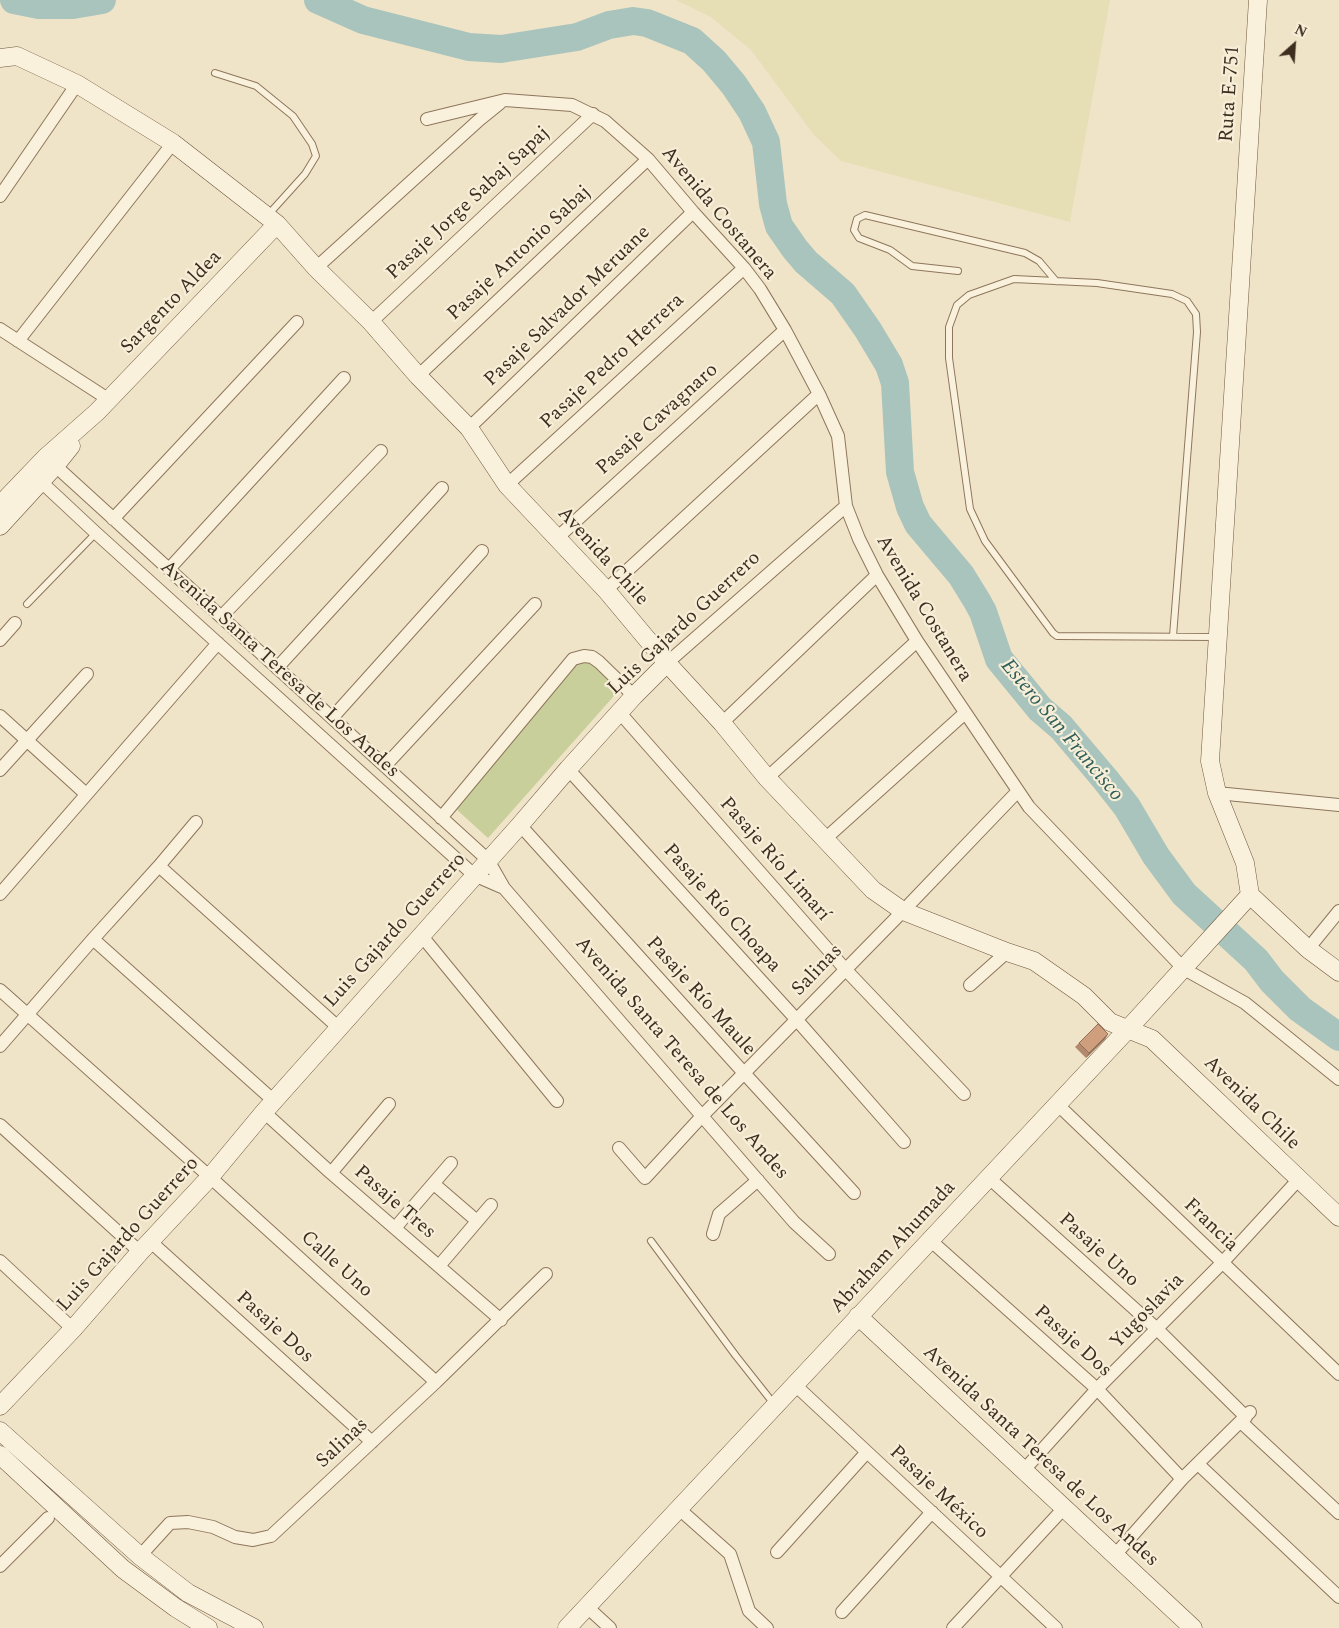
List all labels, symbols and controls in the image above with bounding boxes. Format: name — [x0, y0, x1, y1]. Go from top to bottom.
text: N — [1291, 19, 1311, 43]
north arrow — [1269, 20, 1319, 70]
street label: Ruta E-751 — [1216, 45, 1246, 143]
street label: Pasaje Jorge Sabaj Sapaj — [382, 122, 556, 286]
street label: Avenida Costanera — [655, 142, 781, 286]
street label: Pasaje Antonio Sabaj — [443, 181, 597, 327]
street label: Pasaje Salvador Meruane — [480, 221, 656, 393]
street label: Sargento Aldea — [116, 246, 228, 360]
street label: Pasaje Pedro Herrera — [536, 289, 690, 435]
street label: Pasaje Cavagnaro — [592, 359, 724, 481]
street label: Avenida Chile — [551, 502, 653, 612]
street label: Avenida Costanera — [870, 531, 976, 687]
street label: Luis Gajardo Guerrero — [604, 547, 766, 701]
street label: Avenida Santa Teresa de Los Andes — [154, 556, 404, 784]
water label: Estero San Francisco — [994, 655, 1128, 807]
street label: Pasaje Río Limarí — [714, 793, 834, 927]
street label: Pasaje Río Choapa — [657, 840, 785, 978]
street label: Luis Gajardo Guerrero — [320, 848, 472, 1014]
street label: Pasaje Río Maule — [640, 932, 760, 1062]
street label: Avenida Santa Teresa de Los Andes — [569, 933, 793, 1185]
street label: Salinas — [788, 940, 848, 1002]
street label: Avenida Chile — [1198, 1052, 1304, 1156]
street label: Luis Gajardo Guerrero — [53, 1152, 205, 1318]
street label: Pasaje Tres — [348, 1161, 440, 1245]
street label: Abraham Ahumada — [826, 1177, 962, 1319]
street label: Francia — [1178, 1194, 1242, 1258]
street label: Pasaje Uno — [1053, 1209, 1143, 1293]
street label: Calle Uno — [295, 1226, 377, 1304]
street label: Yugoslavia — [1106, 1269, 1190, 1355]
street label: Pasaje Dos — [230, 1287, 318, 1369]
street label: Pasaje Dos — [1028, 1301, 1116, 1383]
street label: Avenida Santa Teresa de Los Andes — [917, 1341, 1163, 1573]
street label: Salinas — [312, 1414, 374, 1474]
street label: Pasaje México — [883, 1441, 993, 1545]

